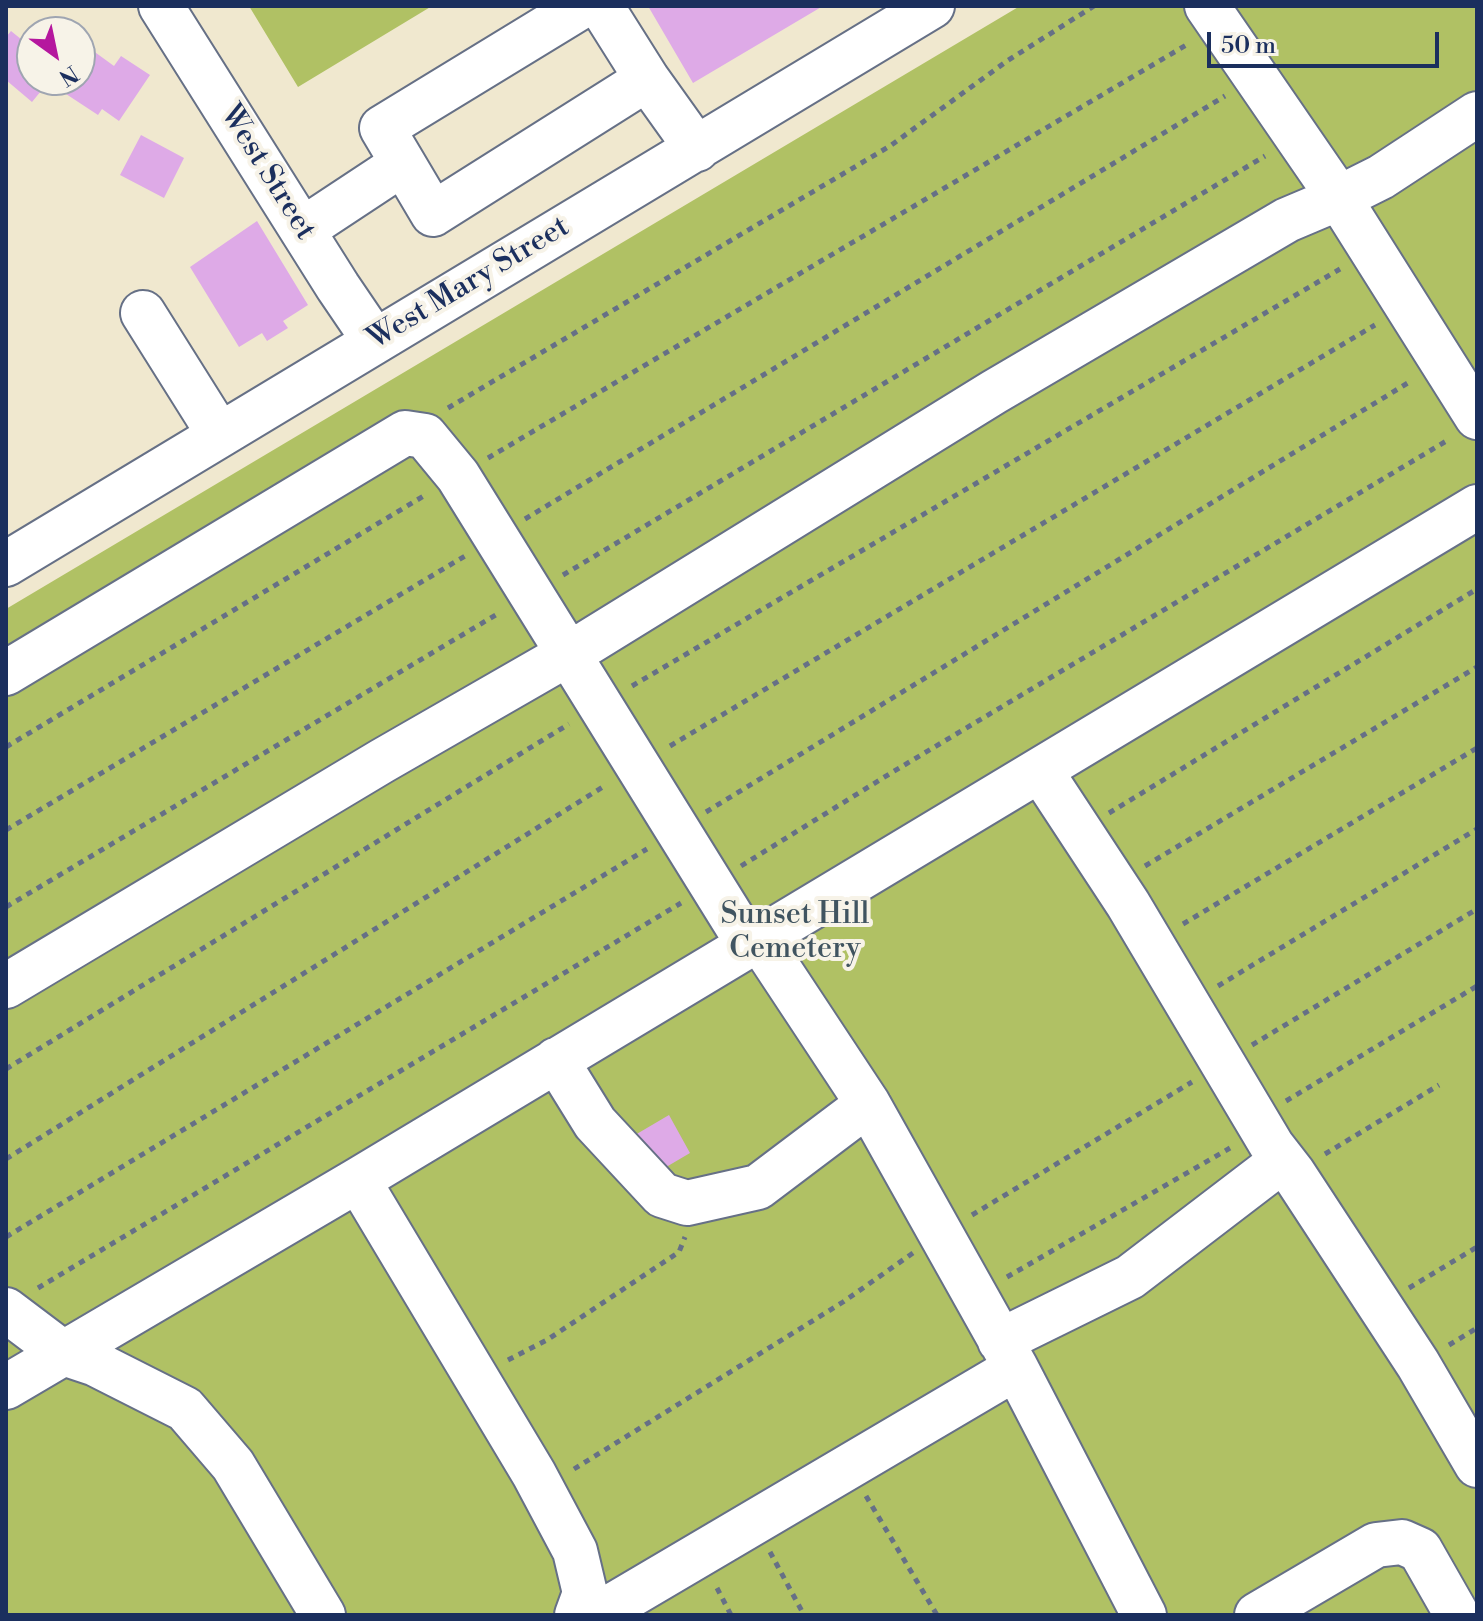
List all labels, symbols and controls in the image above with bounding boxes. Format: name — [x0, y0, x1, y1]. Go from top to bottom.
north arrow — [16, 16, 96, 96]
scale bar — [1211, 16, 1443, 66]
text: 50 m — [1221, 31, 1276, 61]
text: N — [54, 59, 83, 91]
street label: West Street — [211, 99, 323, 247]
street label: West Mary Street — [362, 210, 576, 358]
park label: Sunset Hill Cemetery — [721, 898, 869, 968]

